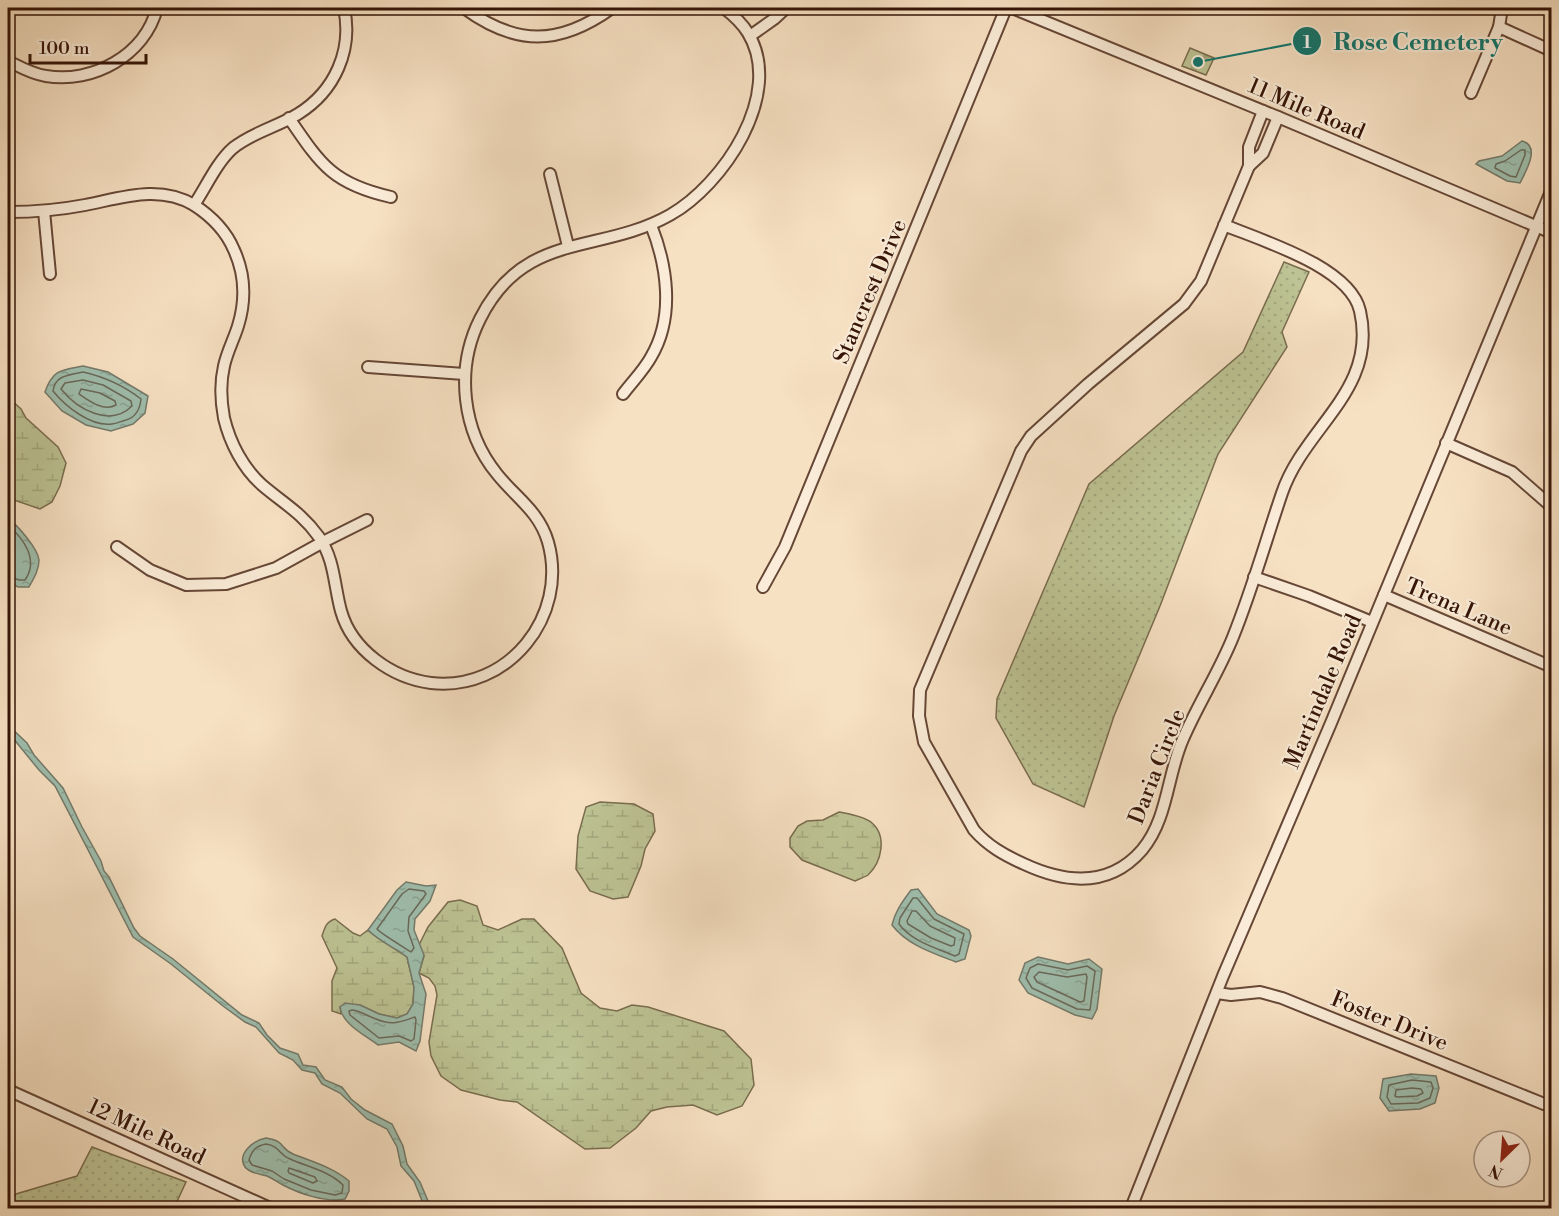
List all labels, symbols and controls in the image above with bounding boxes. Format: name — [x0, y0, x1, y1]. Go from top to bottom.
callout: Rose Cemetery — [1292, 20, 1515, 62]
scale bar — [30, 27, 146, 65]
text: Rose Cemetery — [1333, 28, 1504, 58]
text: 1 — [1303, 31, 1312, 54]
text: 100 m — [39, 37, 90, 60]
street label: 11 Mile Road — [1244, 73, 1369, 146]
street label: Stancrest Drive — [828, 215, 913, 368]
street label: Trena Lane — [1401, 573, 1516, 642]
street label: Martindale Road — [1279, 610, 1368, 773]
street label: Daria Circle — [1123, 705, 1192, 828]
street label: Foster Drive — [1327, 986, 1452, 1057]
street label: 12 Mile Road — [83, 1093, 210, 1172]
north arrow — [1472, 1129, 1532, 1189]
text: N — [1486, 1160, 1506, 1183]

